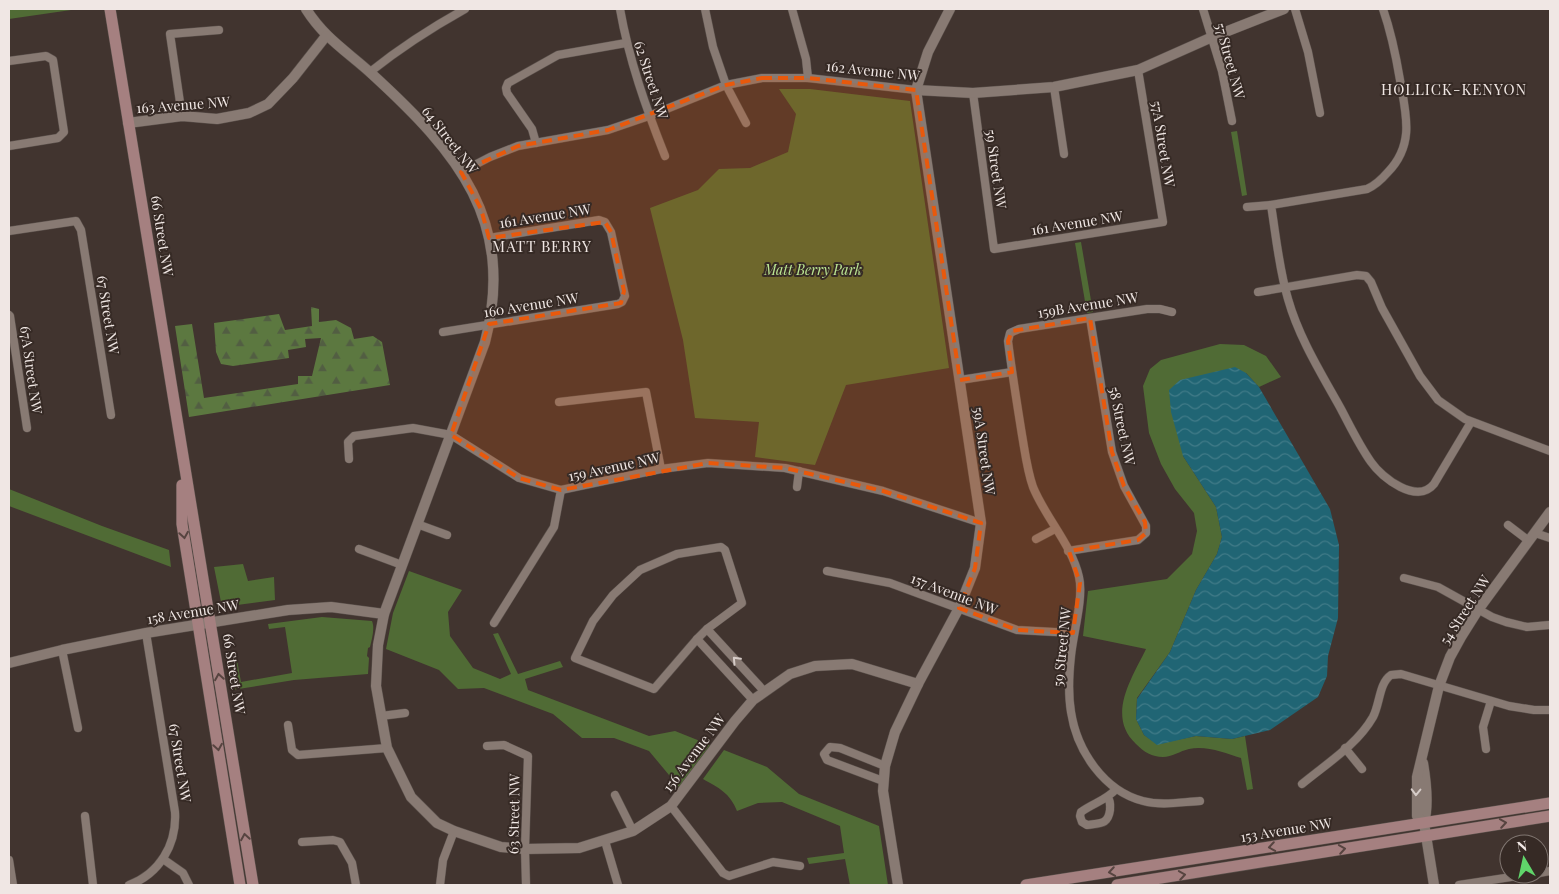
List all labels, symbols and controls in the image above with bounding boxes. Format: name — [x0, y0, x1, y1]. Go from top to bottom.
street label: 57 Street NW — [1211, 21, 1250, 101]
street label: 62 Street NW — [630, 38, 673, 122]
street label: 162 Avenue NW — [825, 56, 921, 85]
district label: HOLLICK-KENYON — [1381, 79, 1527, 99]
street label: 163 Avenue NW — [135, 92, 231, 117]
street label: 57A Street NW — [1147, 99, 1180, 189]
street label: 64 Street NW — [418, 102, 483, 178]
street label: 59 Street NW — [982, 128, 1012, 210]
street label: 66 Street NW — [147, 194, 178, 278]
street label: 161 Avenue NW — [498, 199, 593, 232]
street label: 161 Avenue NW — [1030, 206, 1125, 239]
district label: MATT BERRY — [492, 236, 592, 256]
park label: Matt Berry Park — [763, 260, 862, 279]
street label: 67 Street NW — [93, 274, 124, 356]
street label: 159B Avenue NW — [1036, 287, 1140, 322]
street label: 160 Avenue NW — [482, 288, 580, 321]
street label: 67A Street NW — [16, 325, 47, 415]
street label: 58 Street NW — [1105, 385, 1140, 467]
street label: 59A Street NW — [969, 406, 1000, 496]
street label: 159 Avenue NW — [566, 447, 662, 485]
one-way arrow — [178, 531, 189, 539]
street label: 157 Avenue NW — [908, 568, 1001, 619]
street label: 54 Street NW — [1435, 571, 1494, 648]
street label: 158 Avenue NW — [145, 595, 241, 628]
street label: 59 Street NW — [1048, 606, 1075, 688]
street label: 66 Street NW — [219, 632, 250, 716]
one-way arrow — [733, 656, 742, 665]
one-way arrow — [215, 672, 225, 681]
street label: 156 Avenue NW — [658, 709, 729, 796]
street label: 67 Street NW — [165, 722, 196, 804]
one-way arrow — [212, 743, 223, 751]
street label: 63 Street NW — [503, 773, 524, 854]
one-way arrow — [1411, 788, 1421, 796]
street label: 153 Avenue NW — [1239, 813, 1333, 846]
one-way arrow — [1499, 818, 1507, 829]
one-way arrow — [241, 833, 251, 841]
north arrow — [1499, 834, 1549, 884]
text: N — [1515, 835, 1528, 856]
one-way arrow — [1268, 841, 1277, 851]
one-way arrow — [1338, 844, 1347, 854]
one-way arrow — [1107, 866, 1115, 877]
one-way arrow — [1178, 870, 1186, 880]

